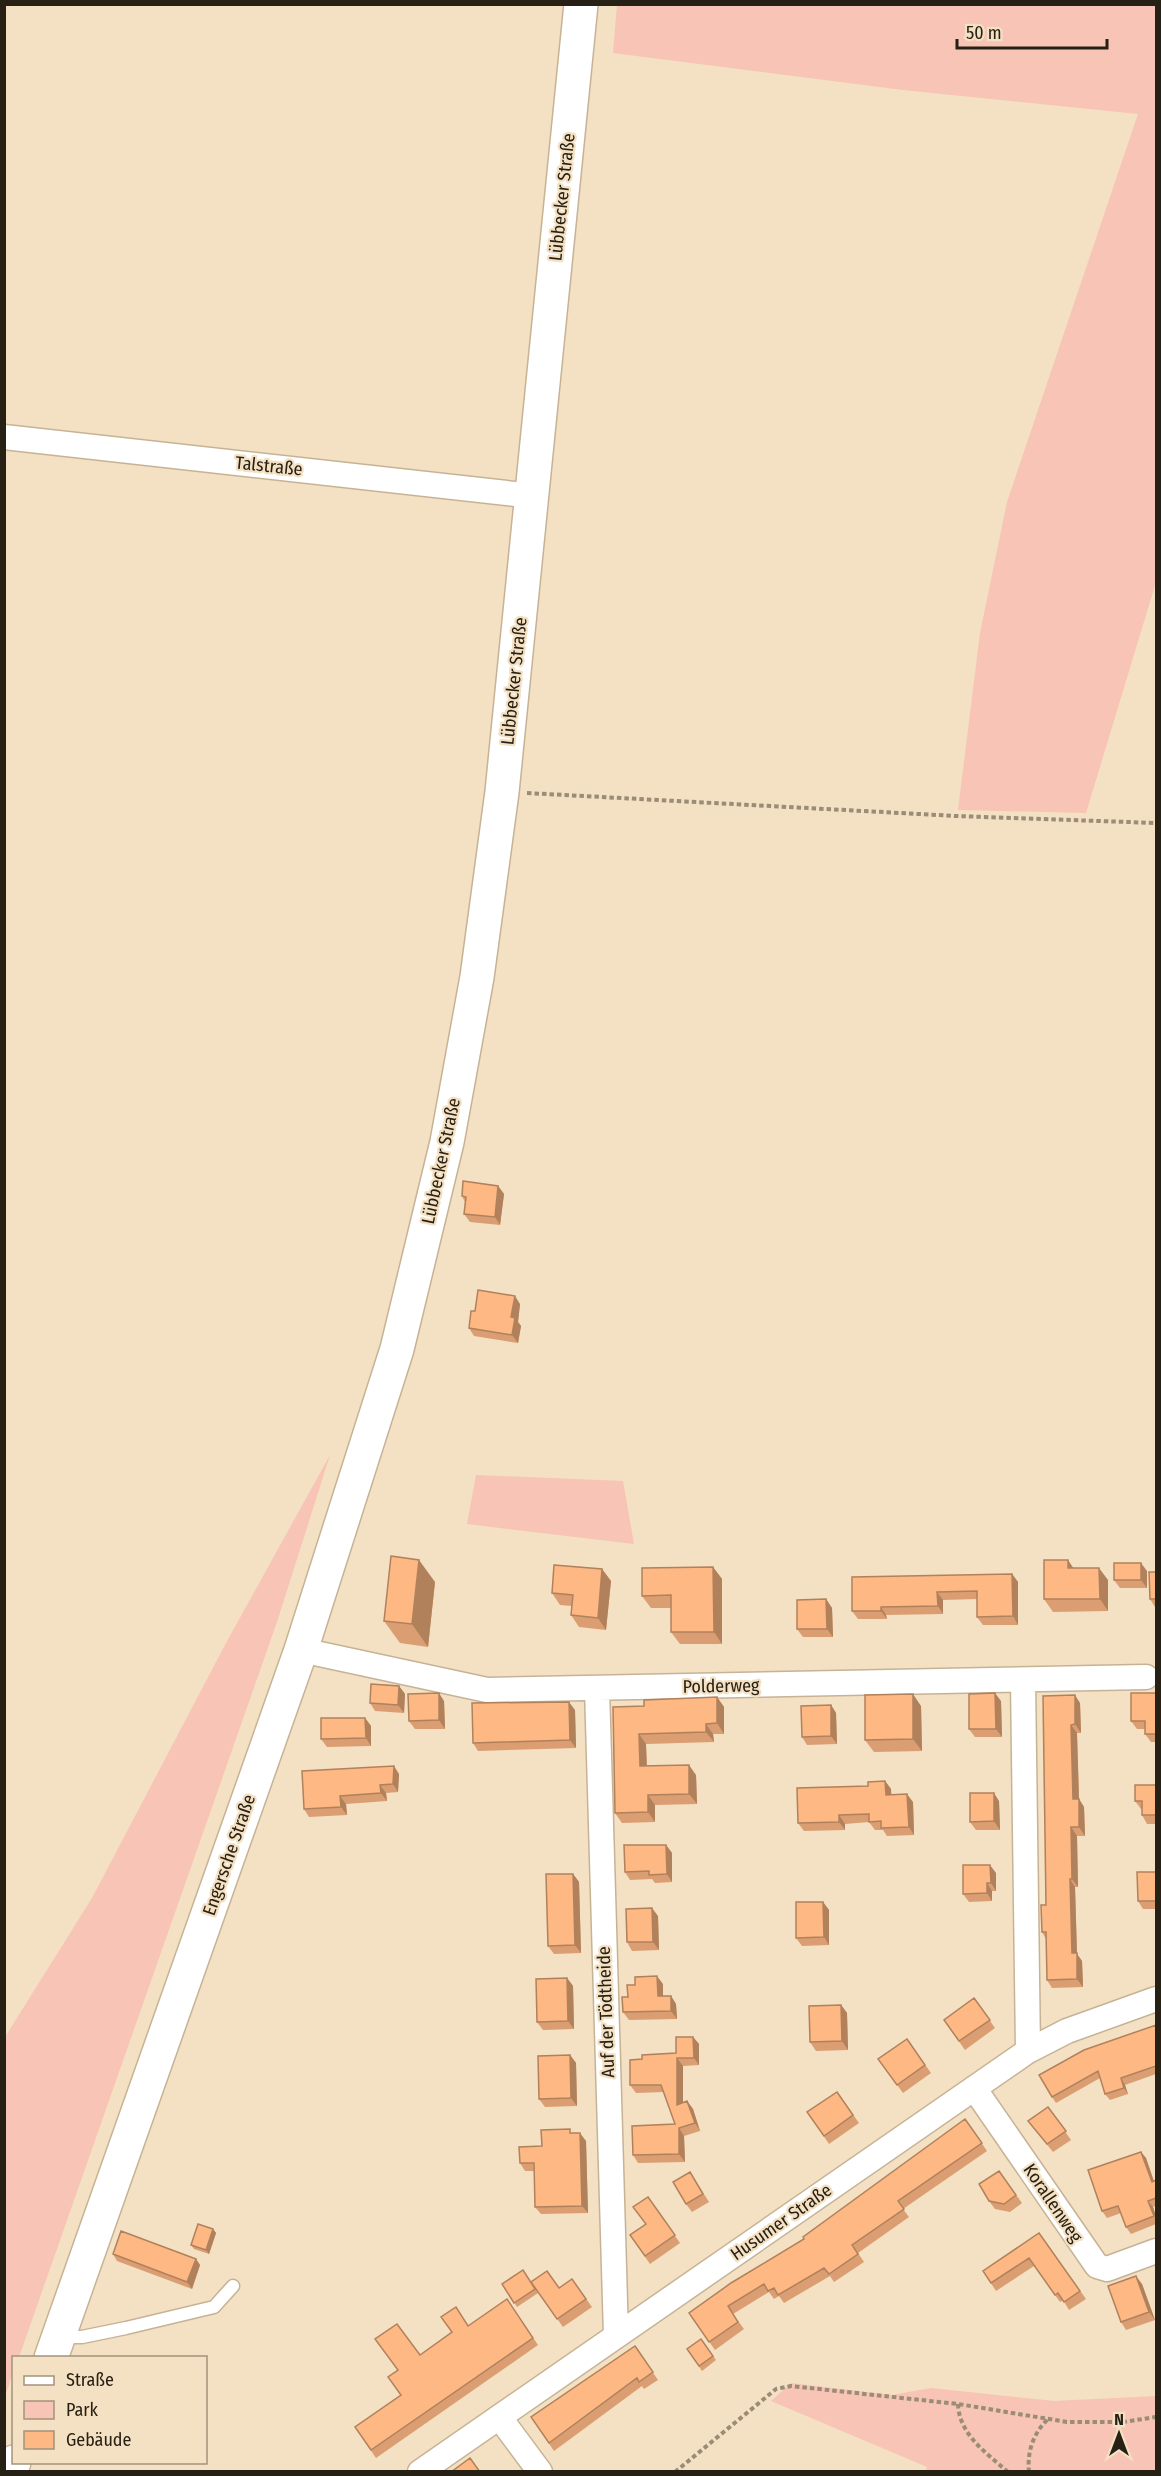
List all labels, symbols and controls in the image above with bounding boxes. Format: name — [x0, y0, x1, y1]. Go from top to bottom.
scale bar — [957, 12, 1107, 50]
text: 50 m — [966, 22, 1002, 44]
street label: Lübbecker Straße — [544, 132, 580, 262]
street label: Talstraße — [234, 452, 304, 480]
street label: Lübbecker Straße — [496, 616, 532, 746]
street label: Lübbecker Straße — [417, 1096, 465, 1226]
street label: Polderweg — [682, 1674, 760, 1698]
street label: Engersche Straße — [198, 1791, 260, 1918]
street label: Auf der Tödtheide — [593, 1946, 619, 2078]
street label: Korallenweg — [1019, 2160, 1088, 2247]
street label: Husumer Straße — [726, 2179, 836, 2265]
legend — [12, 2356, 207, 2464]
text: Straße — [66, 2369, 114, 2391]
text: Park — [66, 2399, 99, 2421]
north arrow — [1089, 2404, 1149, 2464]
text: N — [1114, 2410, 1124, 2429]
text: Gebäude — [66, 2429, 132, 2451]

